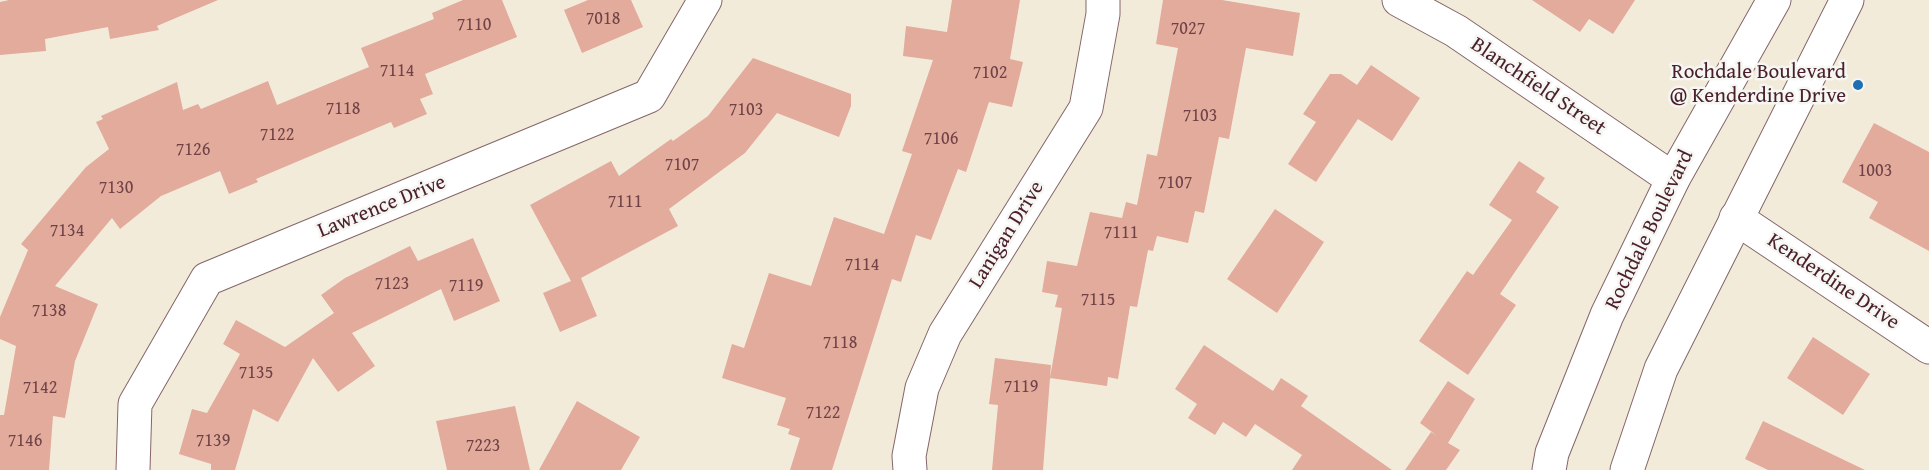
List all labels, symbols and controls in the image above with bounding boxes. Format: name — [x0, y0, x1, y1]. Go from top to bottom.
house number: 7018 — [586, 8, 620, 30]
house number: 7110 — [457, 14, 491, 36]
house number: 7027 — [1171, 18, 1205, 40]
street label: Blanchfield Street — [1466, 32, 1610, 142]
house number: 7114 — [380, 60, 414, 82]
place label: Rochdale Boulevard @ Kenderdine Drive — [1670, 60, 1846, 110]
house number: 7102 — [973, 62, 1007, 84]
marker: Rochdale Boulevard @ Kenderdine Drive — [1851, 78, 1865, 92]
house number: 7118 — [326, 98, 360, 120]
house number: 7103 — [729, 99, 763, 121]
house number: 7103 — [1183, 105, 1217, 127]
house number: 7122 — [260, 124, 294, 146]
house number: 7106 — [924, 128, 958, 150]
house number: 7126 — [176, 139, 210, 161]
street label: Rochdale Boulevard — [1600, 146, 1700, 314]
house number: 7107 — [665, 154, 699, 176]
house number: 1003 — [1858, 160, 1892, 182]
street label: Lawrence Drive — [314, 170, 450, 244]
house number: 7107 — [1158, 172, 1192, 194]
house number: 7130 — [99, 177, 133, 199]
street label: Lanigan Drive — [964, 177, 1050, 293]
house number: 7111 — [608, 191, 642, 213]
house number: 7134 — [50, 220, 84, 242]
house number: 7111 — [1104, 222, 1138, 244]
street label: Kenderdine Drive — [1762, 228, 1904, 336]
house number: 7114 — [845, 254, 879, 276]
house number: 7123 — [375, 273, 409, 295]
house number: 7119 — [449, 275, 483, 297]
house number: 7115 — [1081, 289, 1115, 311]
house number: 7138 — [32, 300, 66, 322]
house number: 7118 — [823, 332, 857, 354]
house number: 7135 — [239, 362, 273, 384]
house number: 7119 — [1004, 376, 1038, 398]
house number: 7142 — [23, 377, 57, 399]
house number: 7122 — [806, 402, 840, 424]
house number: 7146 — [8, 430, 42, 452]
house number: 7139 — [196, 430, 230, 452]
house number: 7223 — [466, 435, 500, 457]

